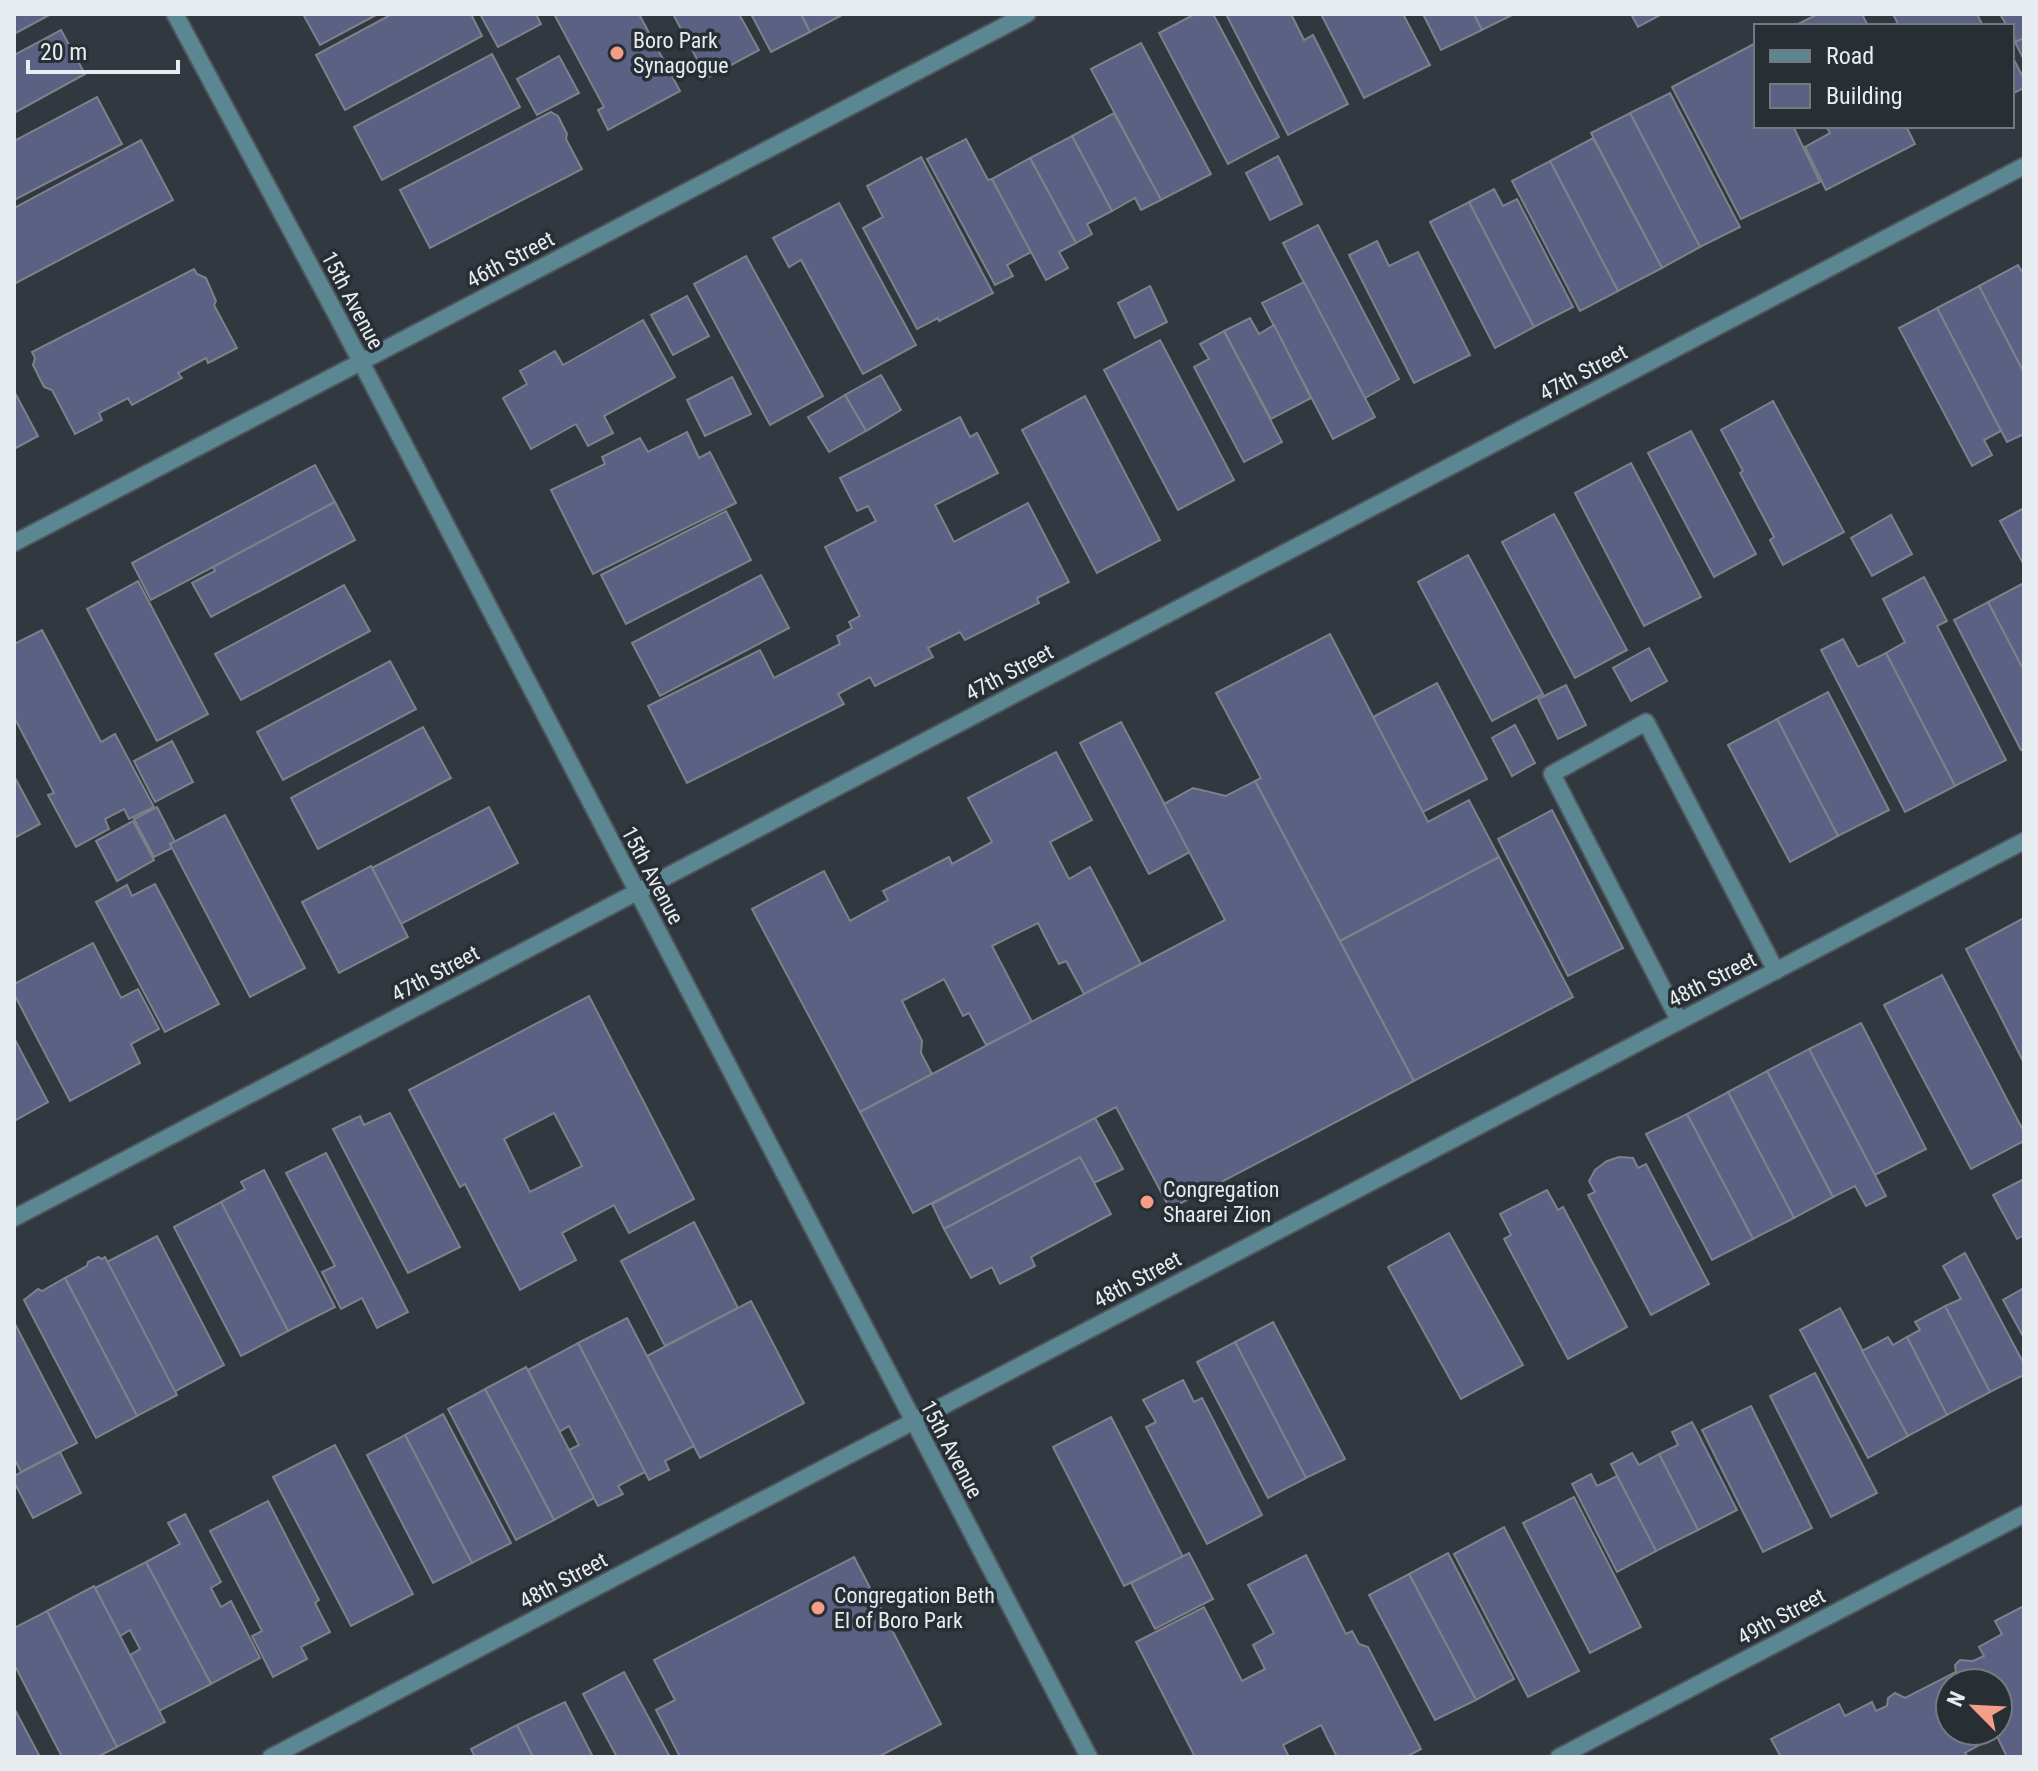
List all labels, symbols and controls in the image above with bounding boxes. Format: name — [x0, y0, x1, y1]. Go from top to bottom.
scale bar — [28, 24, 178, 74]
legend — [1754, 24, 2014, 128]
place label: Boro Park Synagogue — [633, 28, 728, 78]
text: 20 m — [40, 38, 87, 66]
text: Road — [1826, 42, 1874, 70]
marker: Boro Park Synagogue — [608, 44, 626, 62]
text: Building — [1826, 82, 1903, 110]
street label: 46th Street — [462, 226, 558, 293]
street label: 15th Avenue — [316, 247, 389, 353]
street label: 47th Street — [1535, 339, 1631, 406]
street label: 47th Street — [961, 639, 1057, 706]
street label: 15th Avenue — [616, 822, 689, 928]
street label: 47th Street — [387, 940, 483, 1007]
street label: 48th Street — [1664, 947, 1760, 1012]
place label: Congregation Shaarei Zion — [1163, 1177, 1279, 1227]
marker: Congregation Shaarei Zion — [1138, 1193, 1156, 1211]
street label: 48th Street — [1089, 1246, 1185, 1313]
street label: 15th Avenue — [915, 1396, 988, 1502]
street label: 48th Street — [515, 1547, 611, 1614]
place label: Congregation Beth El of Boro Park — [834, 1583, 995, 1633]
street label: 49th Street — [1733, 1583, 1829, 1650]
marker: Congregation Beth El of Boro Park — [809, 1599, 827, 1617]
north arrow — [1934, 1667, 2014, 1747]
text: N — [1942, 1688, 1970, 1710]

